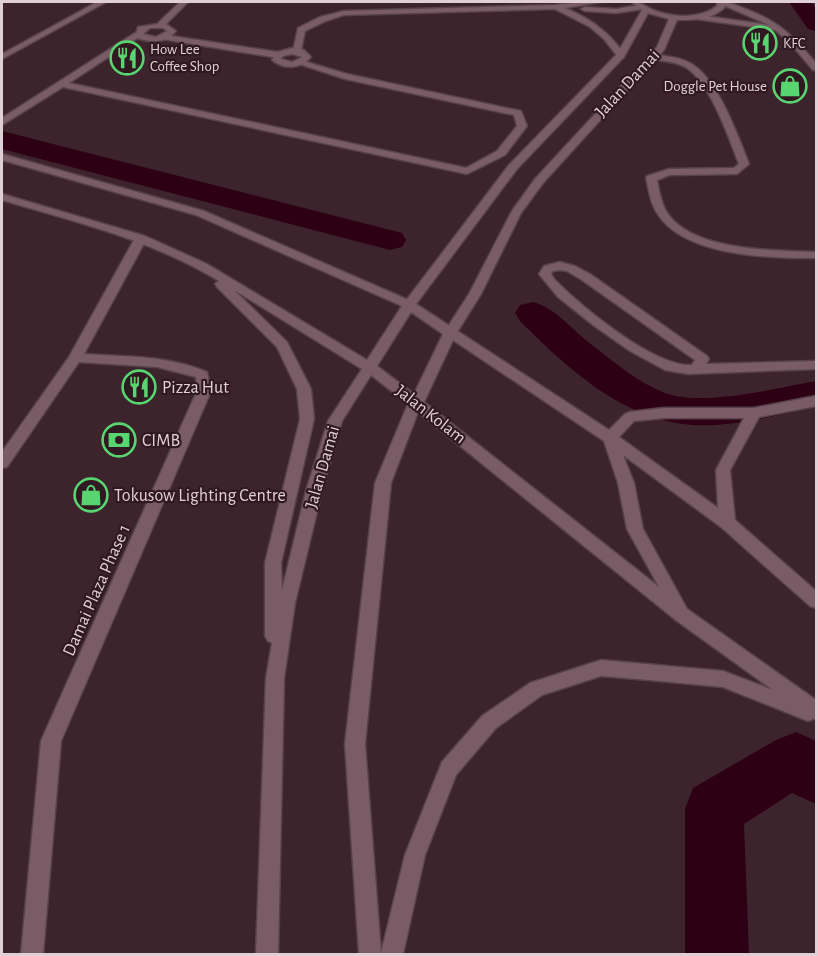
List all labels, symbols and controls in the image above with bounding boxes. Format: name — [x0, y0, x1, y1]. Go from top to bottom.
restaurant icon: KFC — [742, 25, 778, 61]
place label: KFC — [783, 36, 806, 51]
restaurant icon: How Lee Coffee Shop — [109, 40, 145, 76]
place label: How Lee Coffee Shop — [150, 42, 219, 74]
street label: Jalan Damai — [592, 46, 663, 121]
shop icon: Doggle Pet House — [772, 68, 808, 104]
place label: Doggle Pet House — [663, 79, 767, 94]
restaurant icon: Pizza Hut — [121, 369, 157, 405]
place label: Pizza Hut — [162, 379, 229, 397]
street label: Jalan Kolam — [392, 382, 469, 448]
bank icon: CIMB — [101, 422, 137, 458]
street label: Jalan Damai — [303, 424, 343, 511]
place label: CIMB — [142, 432, 180, 450]
shop icon: Tokusow Lighting Centre — [73, 477, 109, 513]
place label: Tokusow Lighting Centre — [114, 487, 286, 505]
street label: Damai Plaza Phase 1 — [60, 522, 134, 659]

